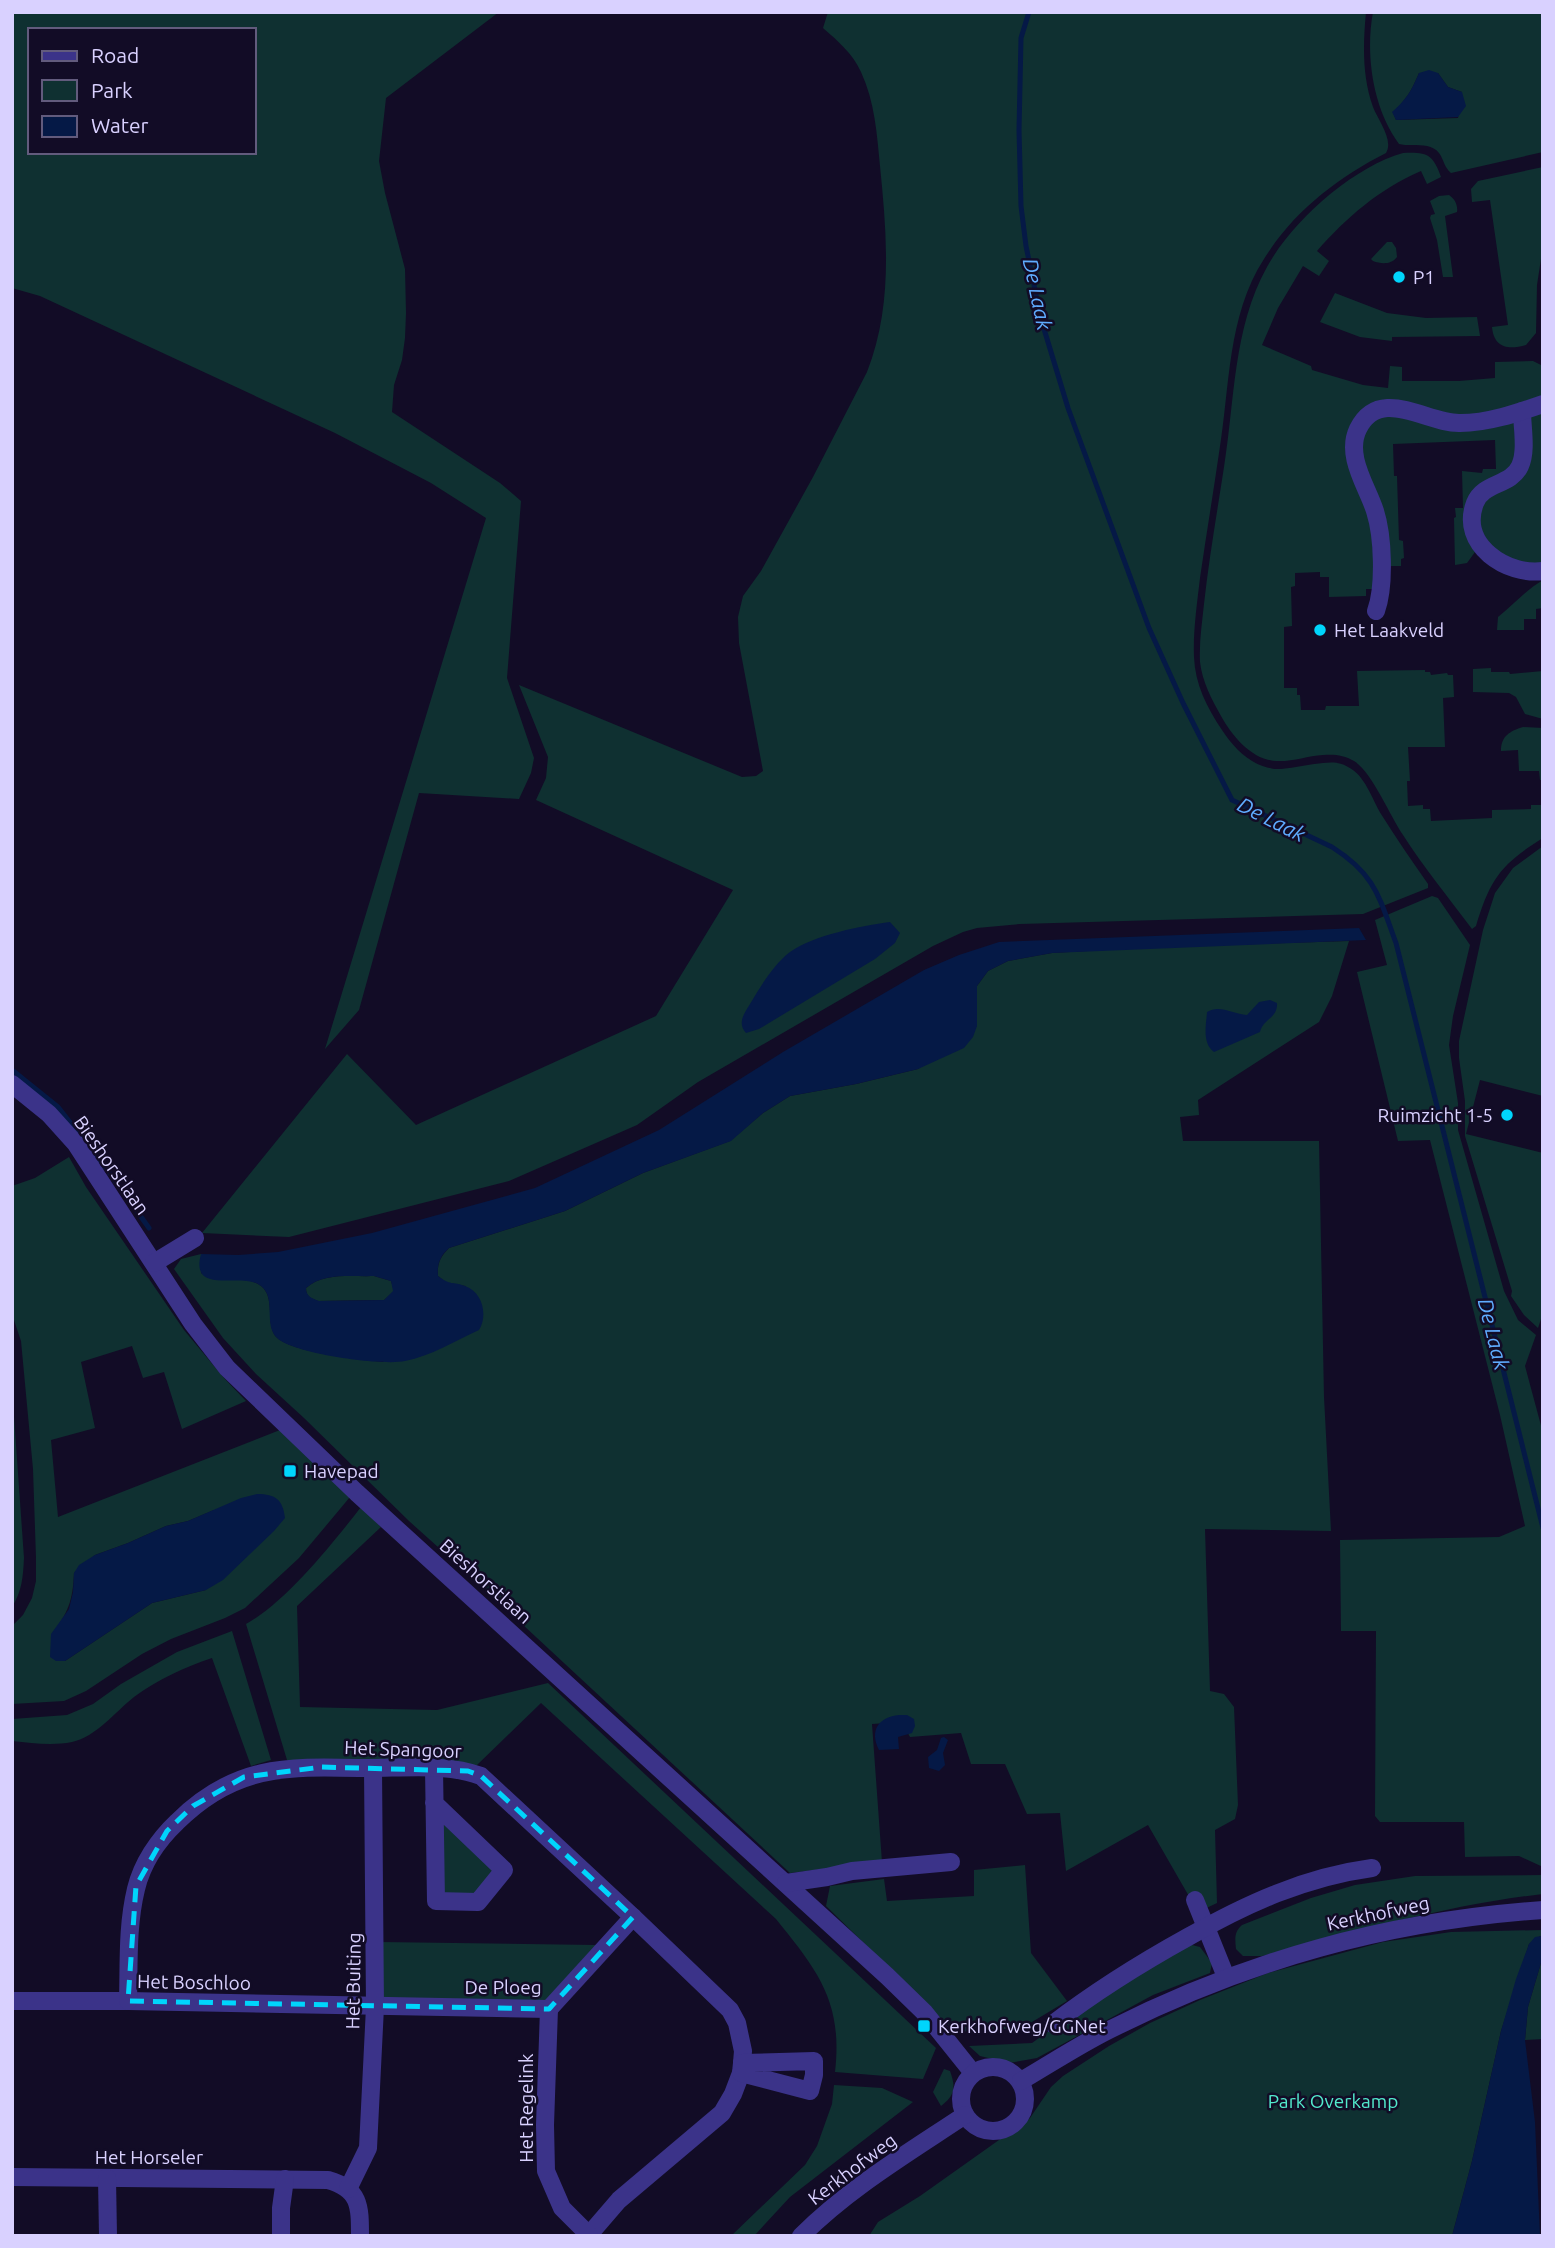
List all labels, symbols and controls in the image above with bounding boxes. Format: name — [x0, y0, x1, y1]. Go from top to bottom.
legend — [28, 28, 256, 154]
text: Road — [91, 43, 139, 67]
text: Park — [91, 78, 133, 102]
text: Water — [91, 113, 149, 137]
water label: De Laak — [1019, 256, 1057, 332]
place label: P1 — [1413, 266, 1435, 288]
marker: P1 — [1391, 269, 1407, 285]
place label: Het Laakveld — [1334, 619, 1444, 641]
marker: Het Laakveld — [1312, 622, 1328, 638]
water label: De Laak — [1234, 792, 1310, 846]
place label: Ruimzicht 1-5 — [1378, 1104, 1493, 1126]
marker: Ruimzicht 1-5 — [1499, 1107, 1515, 1123]
street label: Bieshorstlaan — [70, 1111, 154, 1219]
water label: De Laak — [1474, 1296, 1515, 1373]
place label: Havepad — [304, 1460, 379, 1482]
marker: Havepad — [282, 1463, 298, 1479]
street label: Bieshorstlaan — [436, 1534, 536, 1628]
street label: Het Spangoor — [344, 1736, 462, 1762]
street label: Kerkhofweg — [1325, 1891, 1431, 1935]
street label: Het Buiting — [341, 1932, 365, 2030]
street label: Het Boschloo — [137, 1970, 251, 1994]
street label: De Ploeg — [464, 1976, 542, 1998]
place label: Kerkhofweg/GGNet — [938, 2015, 1106, 2037]
marker: Kerkhofweg/GGNet — [916, 2018, 932, 2034]
street label: Het Regelink — [515, 2053, 537, 2163]
park label: Park Overkamp — [1268, 2090, 1398, 2112]
street label: Kerkhofweg — [804, 2129, 900, 2209]
street label: Het Horseler — [95, 2146, 203, 2168]

